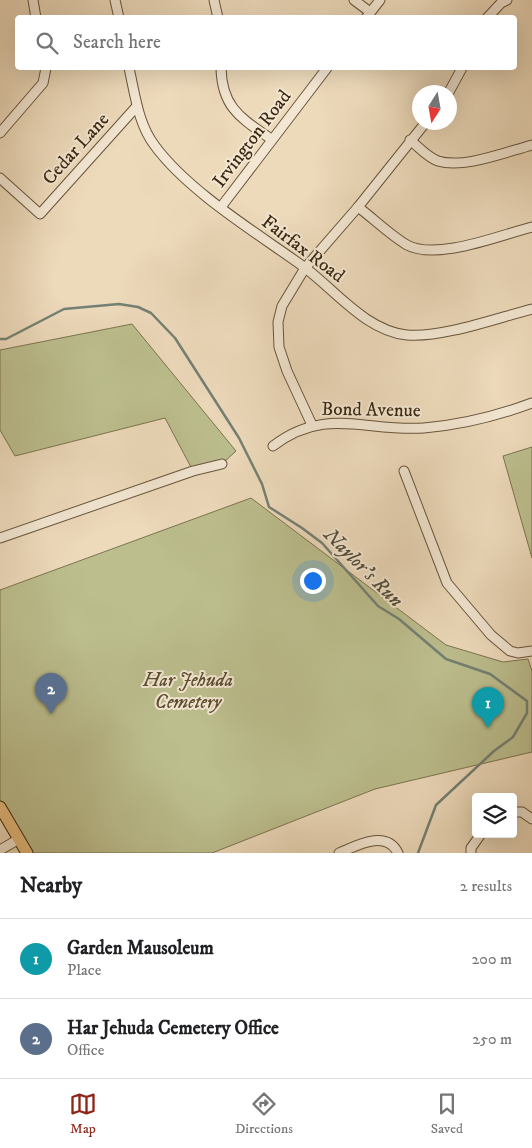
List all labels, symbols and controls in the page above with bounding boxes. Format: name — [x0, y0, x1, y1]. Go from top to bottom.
search box — [15, 15, 517, 70]
icon: search — [33, 29, 61, 57]
text: Search here — [73, 31, 161, 54]
street label: Irvington Road — [208, 85, 296, 192]
north arrow — [412, 85, 457, 130]
street label: Cedar Lane — [38, 108, 114, 190]
street label: Fairfax Road — [257, 210, 349, 288]
street label: Bond Avenue — [321, 398, 421, 422]
water label: Naylor's Run — [317, 522, 408, 613]
your location — [300, 568, 326, 594]
park label: Har Jehuda Cemetery — [142, 669, 233, 714]
pin: 2 — [35, 673, 67, 714]
pin: 1 — [472, 687, 504, 728]
map controls — [472, 793, 517, 838]
button: layers — [472, 793, 517, 838]
text: Nearby — [20, 873, 82, 899]
text: 2 results — [460, 876, 512, 896]
text: Garden Mausoleum — [67, 937, 214, 960]
text: 1 — [33, 949, 39, 969]
text: 200 m — [471, 949, 512, 969]
text: Place — [67, 960, 101, 980]
text: Har Jehuda Cemetery Office — [67, 1017, 279, 1040]
text: 2 — [32, 1029, 40, 1049]
text: 250 m — [472, 1029, 512, 1049]
text: Office — [67, 1040, 104, 1060]
tab: Map — [69, 1090, 97, 1138]
tab: Directions — [235, 1090, 293, 1138]
tab: Saved — [431, 1090, 463, 1138]

